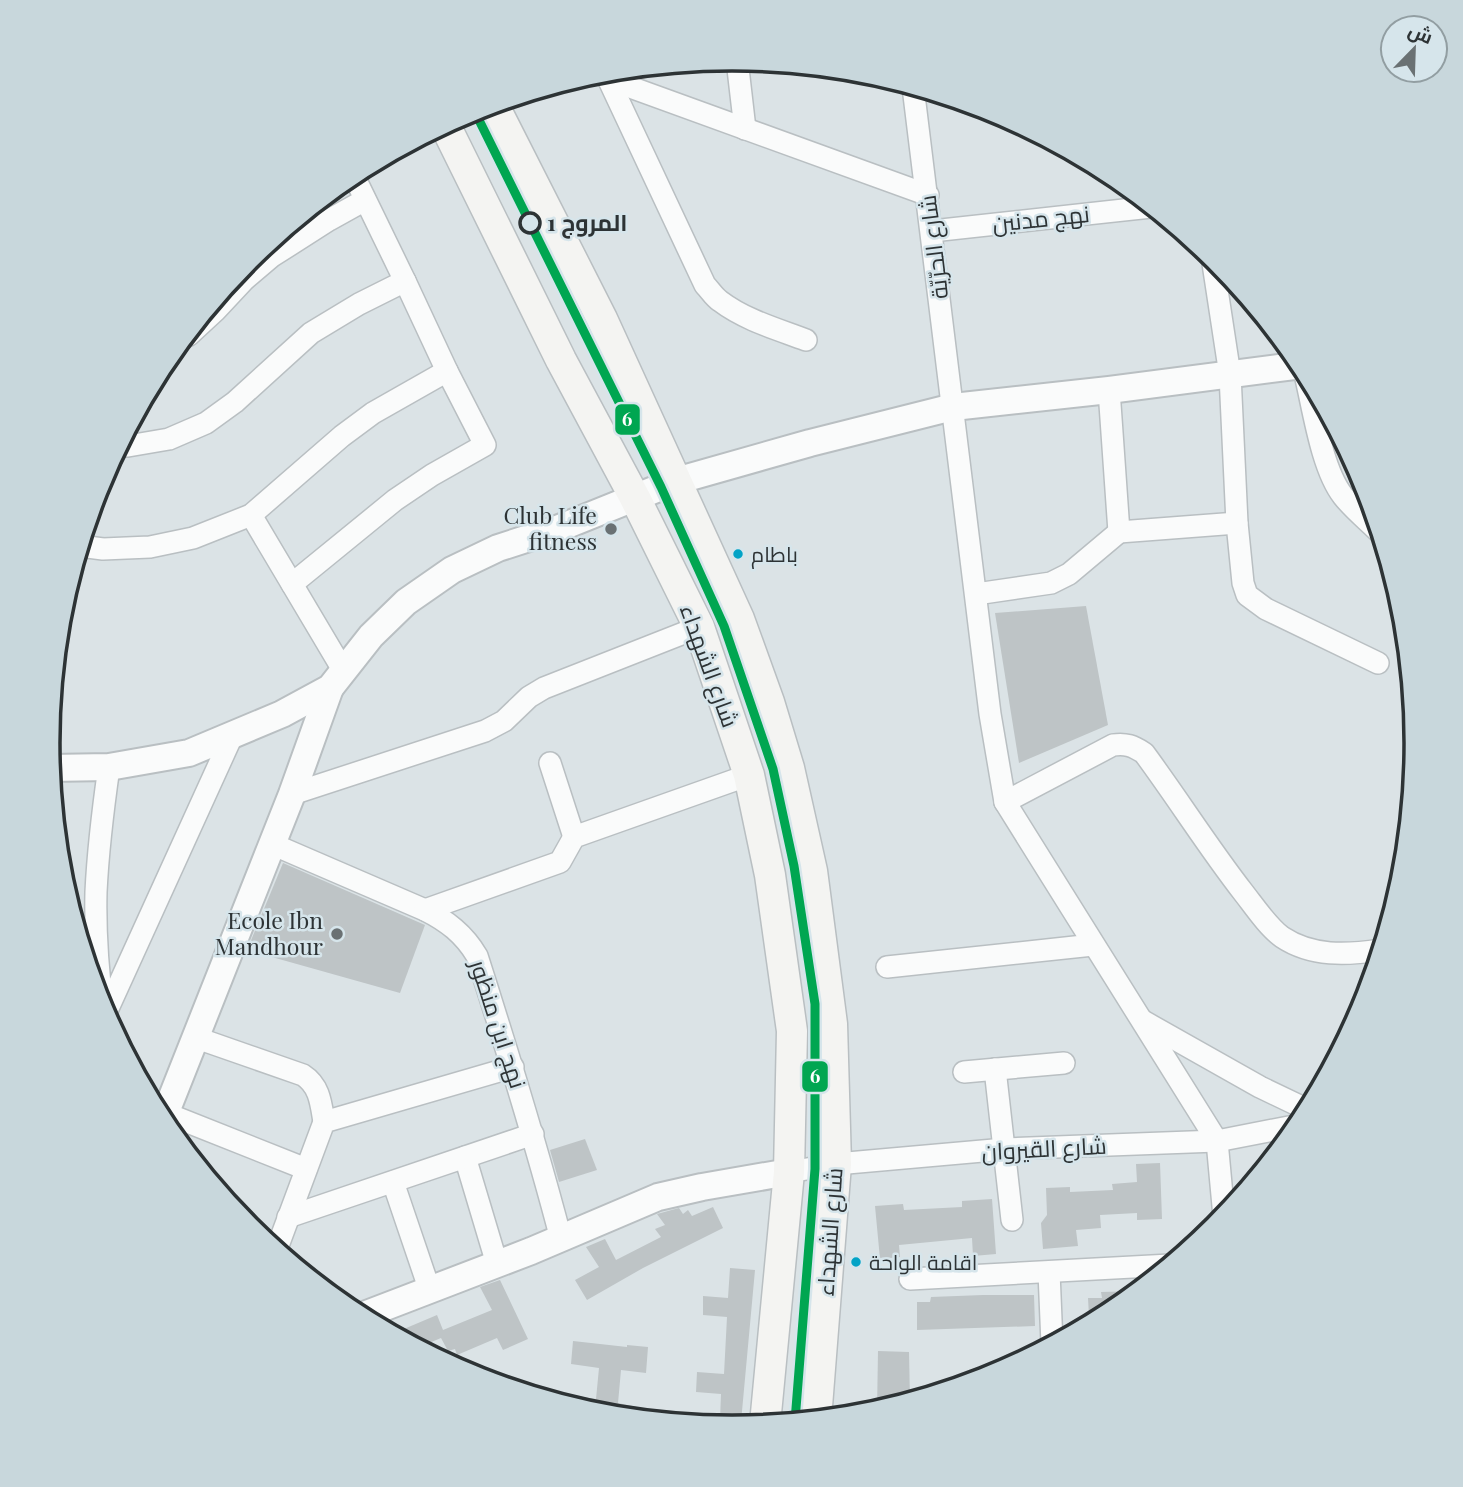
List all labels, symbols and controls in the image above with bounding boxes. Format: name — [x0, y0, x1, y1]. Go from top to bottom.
north arrow — [1379, 14, 1449, 84]
text: ش — [1405, 16, 1437, 49]
street label: شارع الحرّيّة — [911, 193, 956, 301]
street label: نهج مدنين — [991, 197, 1091, 240]
place label: المروج 1 — [547, 206, 627, 239]
marker: المروج 1 — [519, 212, 541, 234]
line badge: 6 — [614, 403, 641, 436]
text: 6 — [622, 405, 633, 431]
place label: Club Life fitness — [503, 499, 597, 556]
marker: Club Life fitness — [603, 521, 619, 537]
place label: باطام — [751, 539, 798, 569]
marker: باطام — [731, 547, 745, 561]
street label: شارع الشهداء — [672, 600, 747, 732]
place label: Ecole Ibn Mandhour — [215, 904, 323, 961]
marker: Ecole Ibn Mandhour — [329, 926, 345, 942]
street label: نهج ابن منظور — [462, 953, 535, 1093]
line badge: 6 — [801, 1060, 829, 1093]
text: 6 — [810, 1062, 821, 1088]
street label: شارع القيروان — [981, 1129, 1107, 1168]
street label: شارع الشهداء — [809, 1167, 850, 1297]
place label: اقامة الواحة — [869, 1247, 977, 1275]
marker: اقامة الواحة — [849, 1255, 863, 1269]

